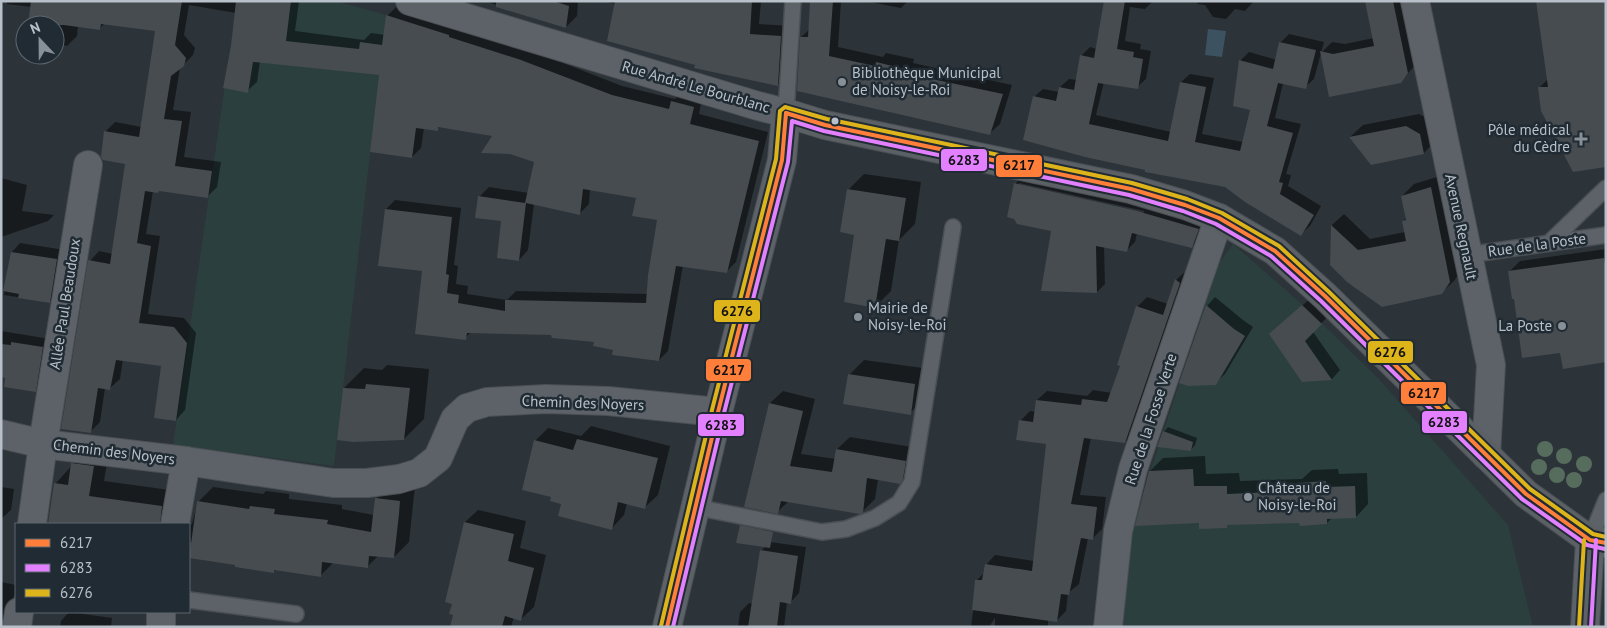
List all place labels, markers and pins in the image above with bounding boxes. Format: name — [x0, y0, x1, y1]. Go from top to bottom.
place label: Bibliothèque Municipal de Noisy-le-Roi — [852, 63, 1001, 99]
marker: Bibliothèque Municipal de Noisy-le-Roi — [836, 76, 848, 88]
unlabelled marker — [830, 116, 840, 126]
place label: Pôle médical du Cèdre — [1488, 120, 1571, 156]
marker: Pôle médical du Cèdre — [1574, 132, 1588, 146]
place label: Mairie de Noisy-le-Roi — [868, 298, 947, 334]
marker: Mairie de Noisy-le-Roi — [852, 311, 864, 323]
place label: La Poste — [1498, 316, 1552, 335]
marker: La Poste — [1556, 320, 1568, 332]
place label: Château de Noisy-le-Roi — [1258, 478, 1337, 514]
marker: Château de Noisy-le-Roi — [1242, 491, 1254, 503]

